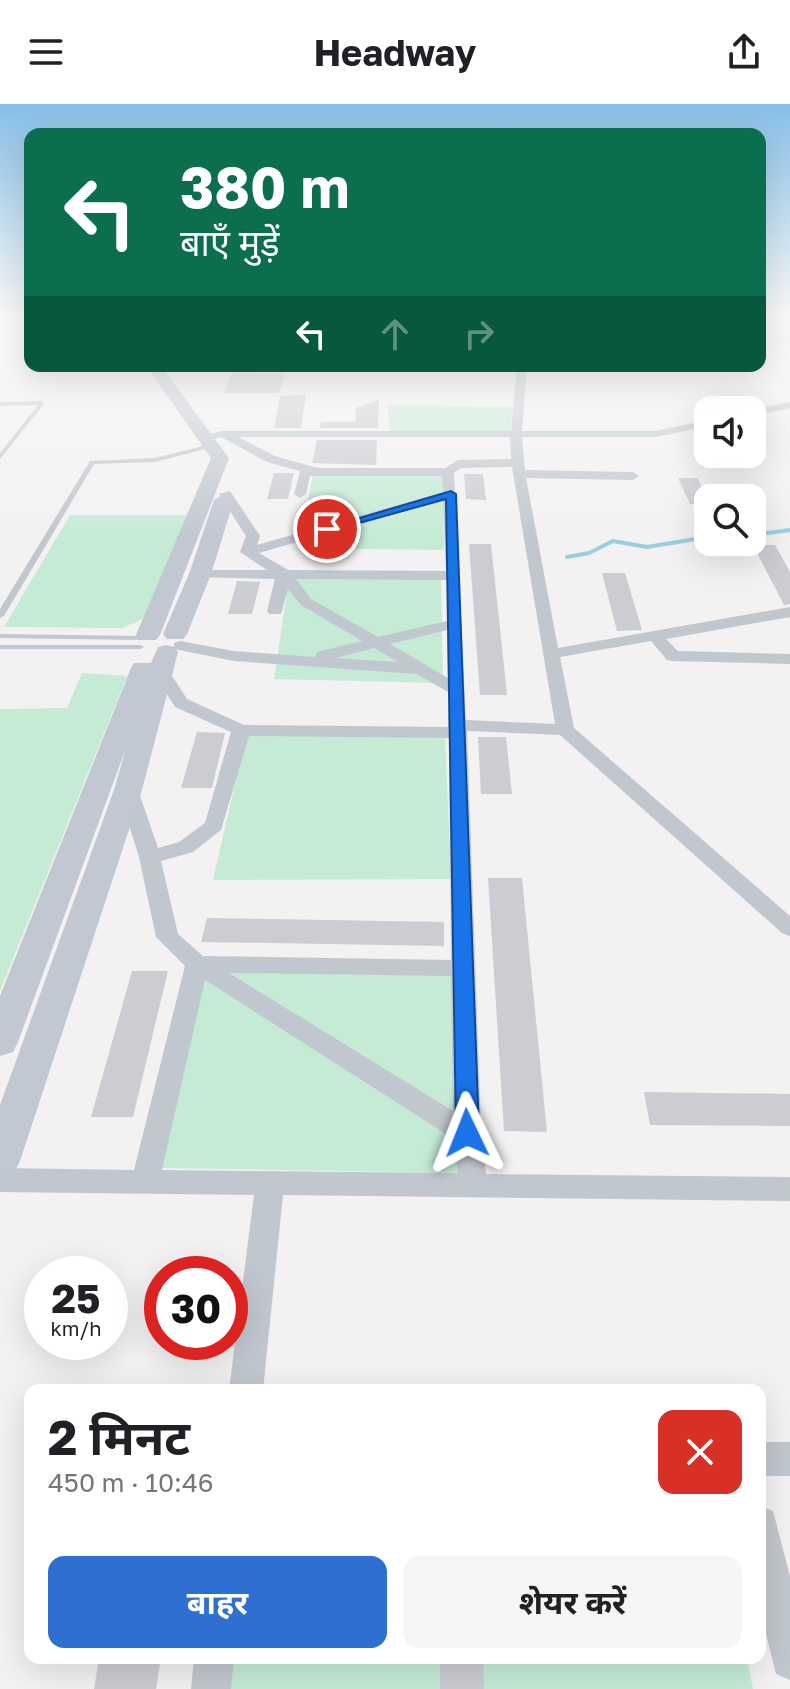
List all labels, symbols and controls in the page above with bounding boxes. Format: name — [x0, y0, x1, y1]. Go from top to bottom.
icon: menu — [24, 30, 68, 74]
icon: share — [722, 30, 766, 74]
text: Headway — [314, 31, 476, 74]
text: 380 m — [180, 153, 349, 220]
icon: left — [48, 160, 152, 264]
text: बाएँ मुड़ें — [180, 221, 280, 264]
icon: left — [289, 312, 333, 356]
icon: ahead — [373, 312, 417, 356]
icon: right — [457, 312, 501, 356]
map controls — [694, 396, 766, 556]
button: sound — [694, 396, 766, 468]
button: search — [694, 484, 766, 556]
pin — [293, 495, 361, 563]
icon: arrive — [305, 507, 349, 551]
position arrow — [425, 1091, 509, 1175]
speed limit sign: 30 — [144, 1256, 248, 1360]
text: 25 — [52, 1274, 100, 1322]
text: km/h — [51, 1316, 101, 1340]
text: 2 मिनट — [48, 1408, 190, 1466]
button: close — [658, 1410, 742, 1494]
text: 450 m · 10:46 — [48, 1467, 214, 1498]
button: बाहर — [48, 1556, 387, 1648]
button: शेयर करें — [403, 1556, 742, 1648]

